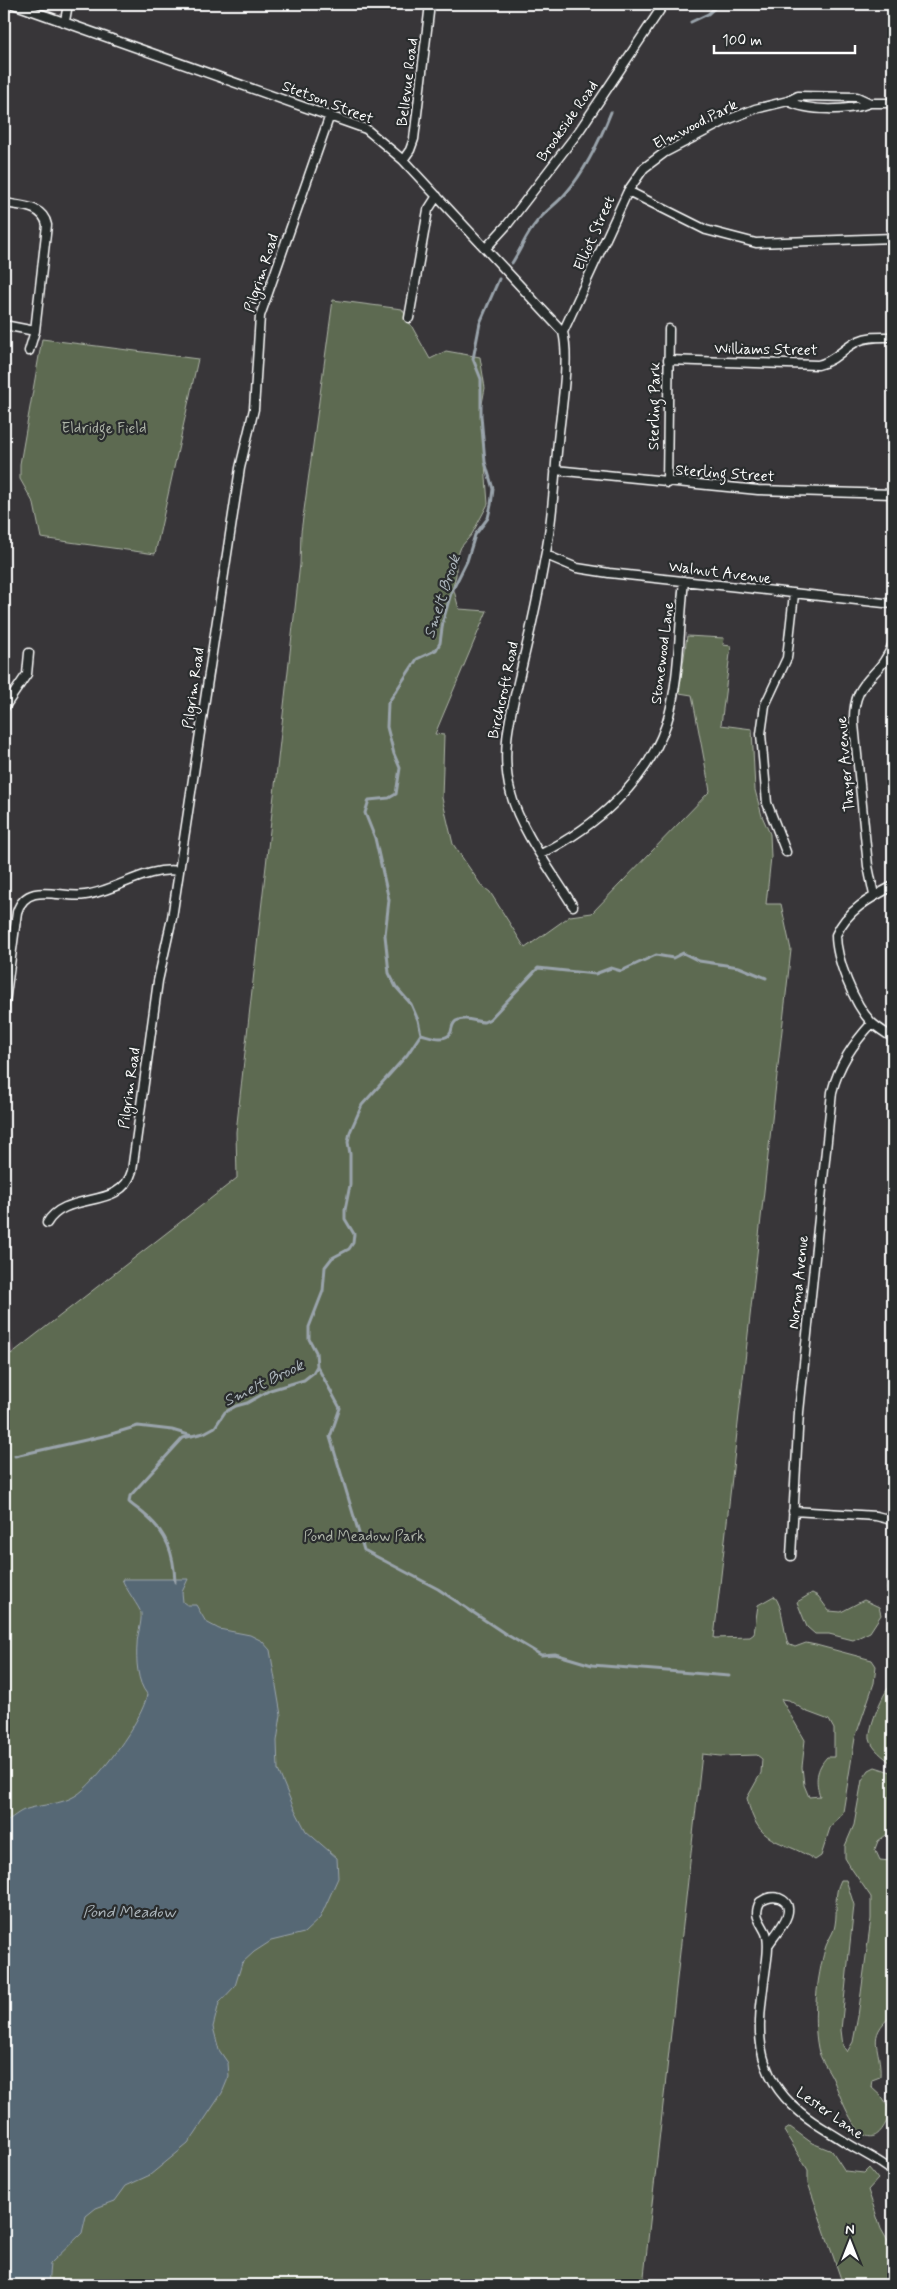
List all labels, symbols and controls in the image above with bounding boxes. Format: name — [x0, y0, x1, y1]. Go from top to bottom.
scale bar — [714, 22, 856, 54]
text: 100 m — [722, 31, 762, 51]
street label: Bellevue Road — [393, 37, 423, 127]
street label: Stetson Street — [279, 76, 376, 130]
street label: Brookside Road — [532, 77, 603, 166]
street label: Elmwood Park — [650, 95, 741, 155]
street label: Elliot Street — [570, 193, 620, 274]
street label: Pilgrim Road — [240, 231, 285, 316]
street label: Williams Street — [714, 339, 818, 361]
street label: Sterling Park — [644, 361, 667, 450]
park label: Eldridge Field — [61, 419, 147, 440]
street label: Sterling Street — [675, 461, 775, 488]
water label: Smelt Brook — [419, 551, 466, 641]
street label: Walnut Avenue — [667, 557, 772, 589]
street label: Stonewood Lane — [647, 601, 679, 705]
street label: Birchcroft Road — [484, 640, 524, 741]
street label: Pilgrim Road — [178, 646, 211, 730]
street label: Thayer Avenue — [832, 715, 860, 812]
street label: Pilgrim Road — [114, 1046, 147, 1130]
street label: Norma Avenue — [784, 1234, 814, 1330]
water label: Smelt Brook — [220, 1355, 308, 1412]
park label: Pond Meadow Park — [304, 1527, 424, 1547]
water label: Pond Meadow — [83, 1902, 177, 1923]
street label: Lester Lane — [792, 2083, 867, 2145]
north arrow — [824, 2216, 874, 2266]
text: N — [845, 2221, 855, 2239]

